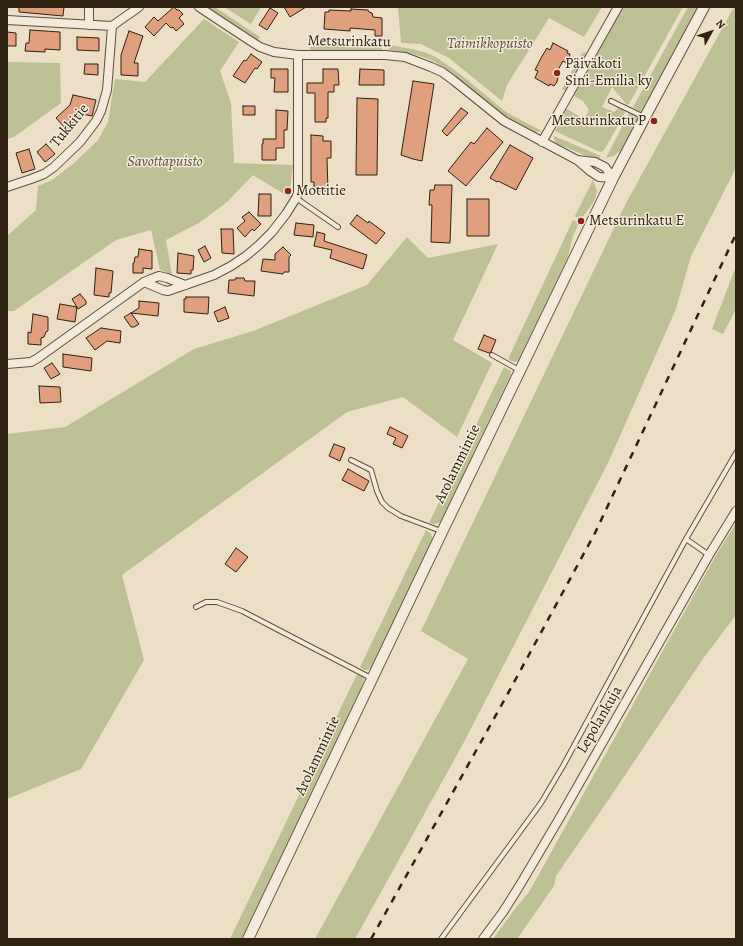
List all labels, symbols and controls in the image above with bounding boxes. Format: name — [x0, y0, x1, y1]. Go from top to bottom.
north arrow — [691, 12, 731, 52]
text: N — [712, 16, 729, 32]
street label: Metsurinkatu — [307, 32, 391, 52]
park label: Taimikkopuisto — [447, 35, 533, 53]
place label: Päiväkoti Sini-Emilia ky — [565, 55, 652, 90]
marker: Päiväkoti Sini-Emilia ky — [552, 68, 562, 78]
street label: Tukkitie — [47, 101, 93, 151]
place label: Metsurinkatu P — [551, 112, 646, 130]
marker: Metsurinkatu P — [649, 116, 659, 126]
park label: Savottapuisto — [127, 153, 203, 171]
place label: Mottitie — [296, 182, 346, 200]
marker: Mottitie — [283, 186, 293, 196]
place label: Metsurinkatu E — [589, 212, 684, 230]
marker: Metsurinkatu E — [576, 216, 586, 226]
street label: Arolammintie — [431, 422, 485, 506]
street label: Lepolankuja — [573, 683, 627, 757]
street label: Arolammintie — [292, 713, 344, 799]

